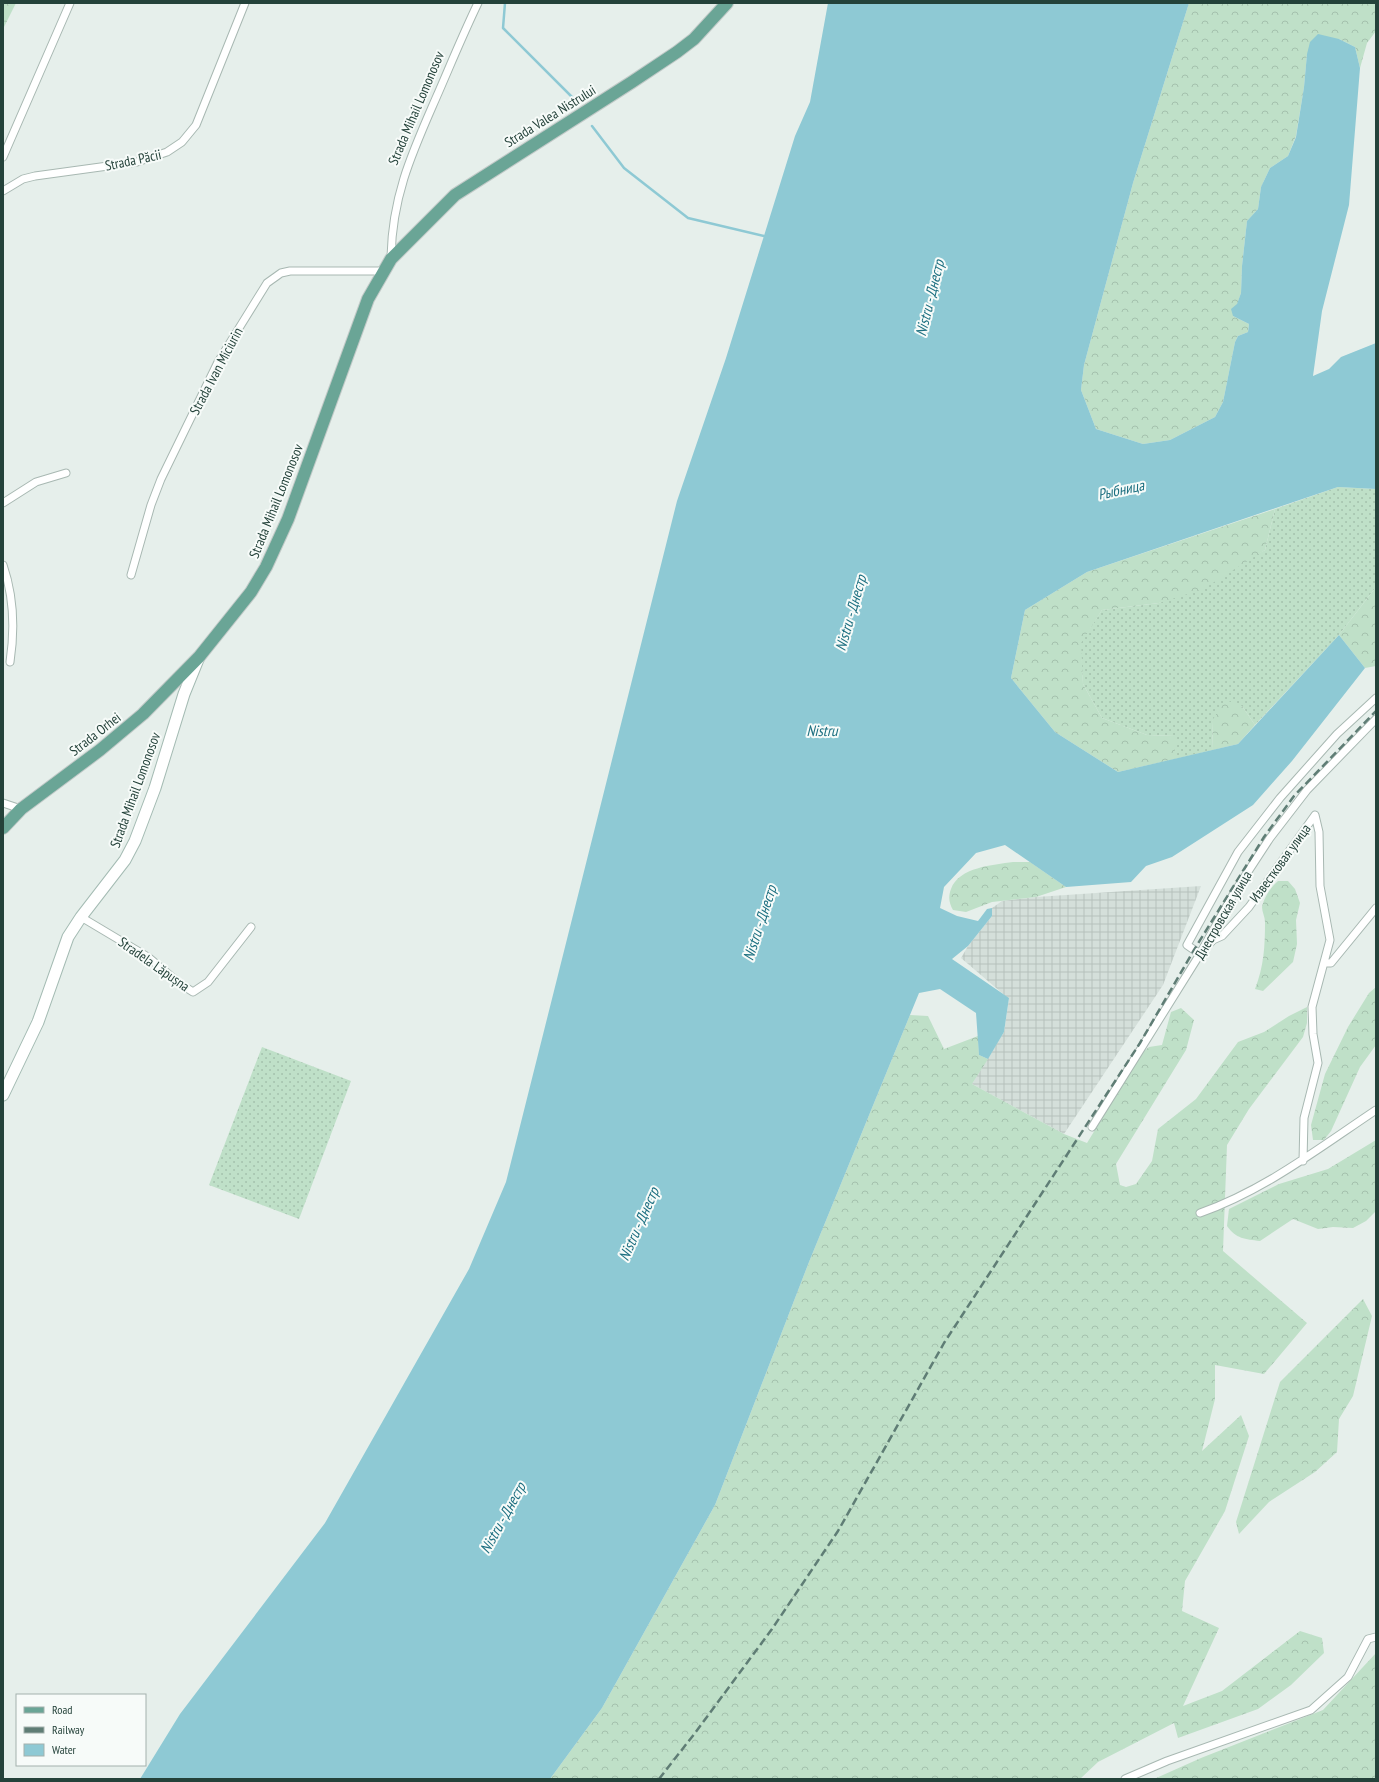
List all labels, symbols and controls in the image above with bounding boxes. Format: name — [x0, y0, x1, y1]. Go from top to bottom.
street label: Strada Mihail Lomonosov — [384, 48, 448, 167]
street label: Strada Valea Nistrului — [501, 81, 599, 151]
street label: Strada Păcii — [103, 145, 163, 175]
water label: Nistru - Днестр — [911, 256, 949, 338]
street label: Strada Ivan Miciurin — [185, 324, 247, 418]
street label: Strada Mihail Lomonosov — [245, 441, 307, 561]
water label: Рыбница — [1096, 475, 1147, 504]
water label: Nistru - Днестр — [831, 571, 871, 653]
street label: Strada Orhei — [66, 708, 124, 760]
water label: Nistru — [806, 721, 839, 740]
street label: Strada Mihail Lomonosov — [106, 729, 164, 850]
street label: Известковая улица — [1245, 820, 1315, 906]
street label: Днестровская улица — [1190, 867, 1256, 963]
water label: Nistru - Днестр — [738, 881, 781, 963]
street label: Stradela Lăpușna — [115, 933, 193, 995]
water label: Nistru - Днестр — [614, 1183, 664, 1263]
water label: Nistru - Днестр — [475, 1478, 530, 1556]
legend — [16, 1694, 146, 1766]
text: Road — [52, 1702, 72, 1717]
text: Railway — [52, 1722, 85, 1737]
text: Water — [52, 1742, 77, 1757]

